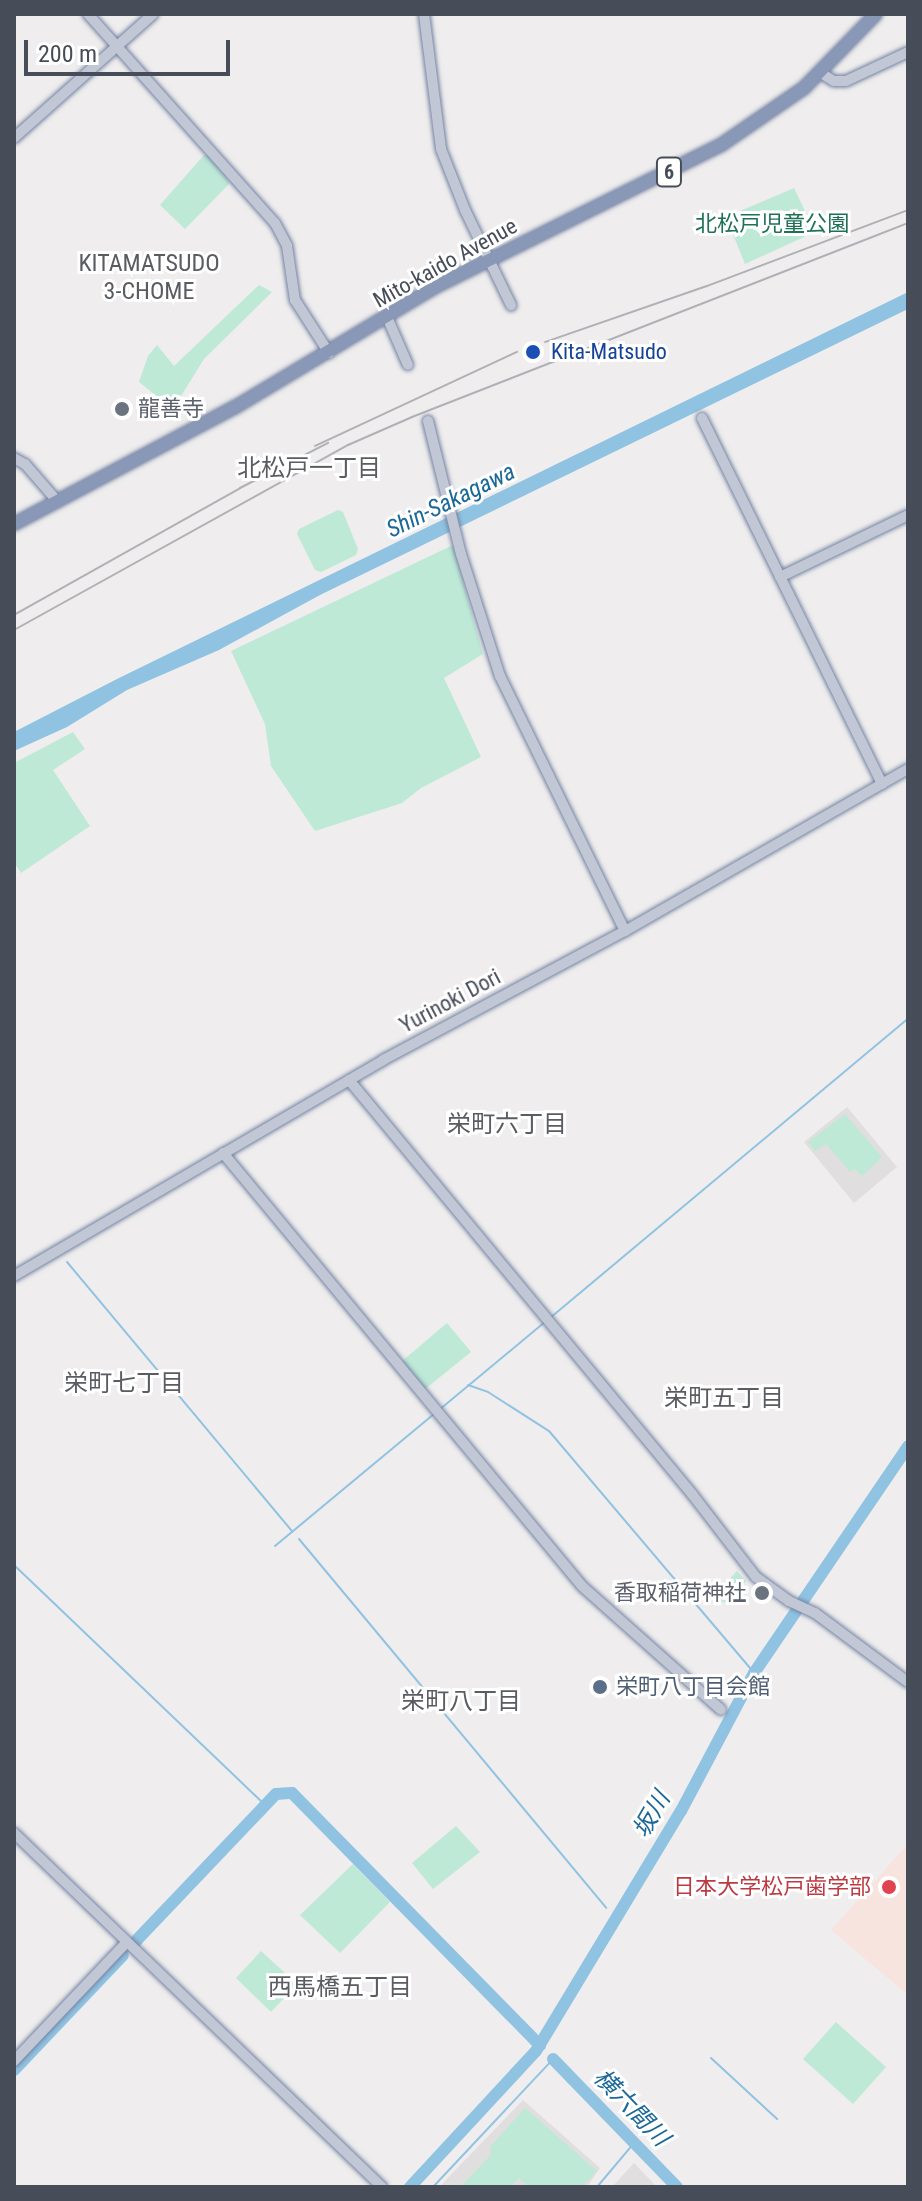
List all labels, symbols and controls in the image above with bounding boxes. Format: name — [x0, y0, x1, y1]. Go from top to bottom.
scale bar — [28, 24, 234, 74]
text: 200 m — [38, 40, 97, 68]
road number: 6 — [655, 156, 683, 188]
park label: 北松戸児童公園 — [695, 211, 849, 237]
street label: Mito-kaido Avenue — [368, 213, 522, 313]
district label: KITAMATSUDO 3-CHOME — [67, 250, 231, 306]
place label: Kita-Matsudo — [551, 339, 667, 365]
marker: Kita-Matsudo — [522, 341, 544, 363]
place label: 龍善寺 — [138, 396, 204, 422]
marker: 龍善寺 — [113, 400, 131, 418]
district label: 北松戸一丁目 — [237, 455, 381, 483]
water label: Shin-Sakagawa — [382, 457, 520, 545]
street label: Yurinoki Dori — [395, 963, 505, 1039]
district label: 栄町六丁目 — [447, 1111, 567, 1139]
district label: 栄町七丁目 — [64, 1370, 184, 1398]
district label: 栄町五丁目 — [664, 1385, 784, 1413]
place label: 香取稲荷神社 — [614, 1580, 746, 1606]
marker: 香取稲荷神社 — [753, 1584, 771, 1602]
place label: 栄町八丁目会館 — [616, 1674, 770, 1700]
marker: 栄町八丁目会館 — [591, 1678, 609, 1696]
district label: 栄町八丁目 — [401, 1688, 521, 1716]
water label: 坂川 — [628, 1787, 676, 1843]
place label: 日本大学松戸歯学部 — [673, 1874, 871, 1900]
marker: 日本大学松戸歯学部 — [878, 1876, 900, 1898]
district label: 西馬橋五丁目 — [268, 1974, 412, 2002]
water label: 横六間川 — [587, 2063, 675, 2153]

